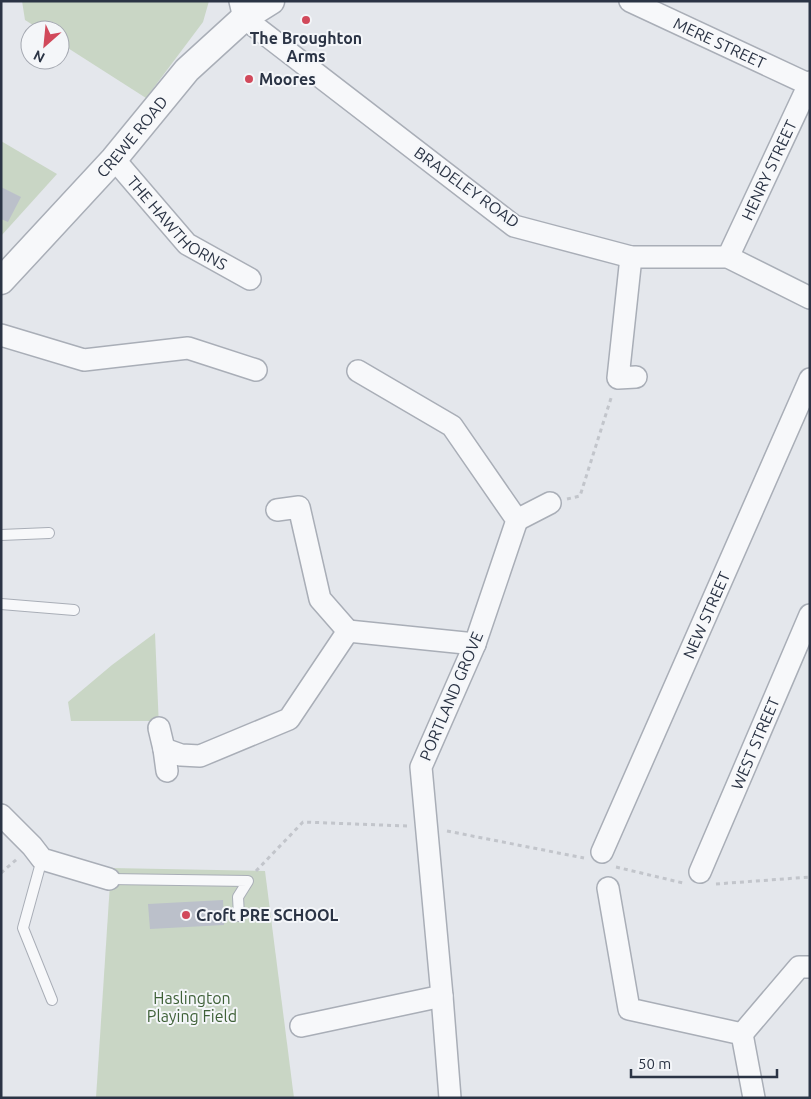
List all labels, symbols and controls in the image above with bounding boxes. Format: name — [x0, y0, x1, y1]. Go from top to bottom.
marker: The Broughton Arms — [300, 14, 312, 26]
street label: MERE STREET — [671, 14, 769, 72]
north arrow — [20, 20, 70, 70]
place label: The Broughton Arms — [250, 29, 362, 65]
text: N — [31, 47, 47, 66]
place label: Moores — [259, 70, 316, 88]
marker: Moores — [243, 73, 255, 85]
street label: CREWE ROAD — [93, 92, 171, 181]
street label: HENRY STREET — [738, 117, 800, 223]
street label: BRADELEY ROAD — [411, 143, 523, 231]
street label: THE HAWTHORNS — [124, 172, 230, 274]
street label: NEW STREET — [679, 569, 733, 661]
street label: PORTLAND GROVE — [416, 629, 486, 763]
street label: WEST STREET — [727, 694, 783, 792]
place label: Croft PRE SCHOOL — [196, 906, 339, 924]
marker: Croft PRE SCHOOL — [180, 909, 192, 921]
park label: Haslington Playing Field — [147, 989, 237, 1025]
scale bar — [631, 1046, 777, 1078]
text: 50 m — [638, 1055, 671, 1072]

